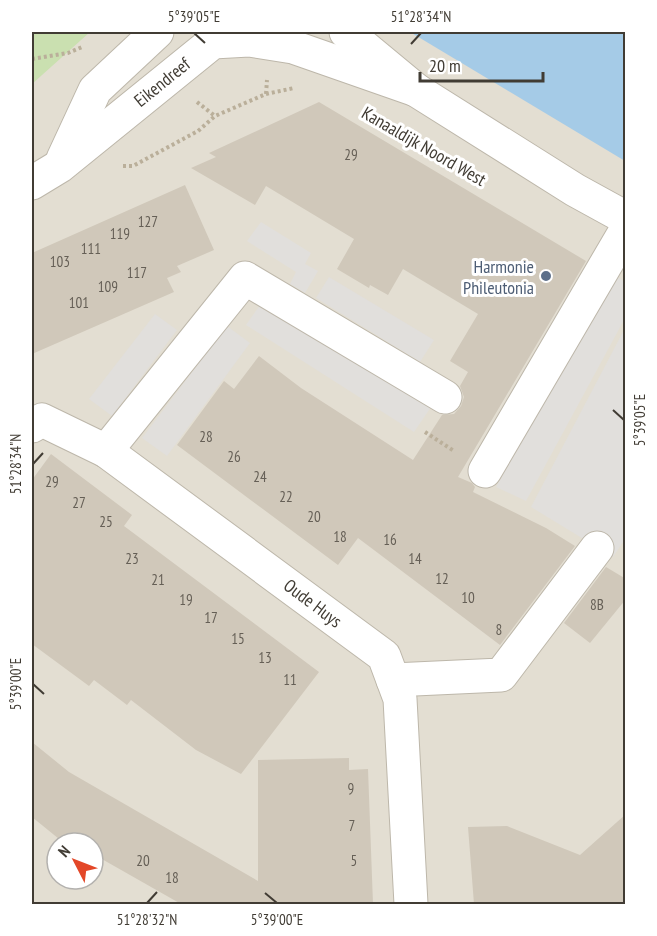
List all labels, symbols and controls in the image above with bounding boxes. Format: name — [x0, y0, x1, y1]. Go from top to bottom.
text: 5°39'05"E — [168, 7, 220, 26]
text: 51°28'34"N — [391, 7, 451, 26]
scale bar — [420, 45, 543, 83]
street label: Eikendreef — [129, 51, 196, 112]
text: 20 m — [429, 54, 461, 77]
street label: Kanaaldijk Noord West — [358, 101, 490, 191]
house number: 29 — [344, 145, 358, 164]
house number: 127 — [138, 212, 158, 231]
house number: 119 — [110, 224, 130, 243]
house number: 111 — [81, 239, 101, 258]
house number: 103 — [50, 252, 70, 271]
place label: Harmonie Phileutonia — [463, 255, 534, 299]
house number: 117 — [127, 263, 147, 282]
marker: Harmonie Phileutonia — [539, 269, 553, 283]
house number: 109 — [98, 277, 118, 296]
house number: 101 — [69, 293, 89, 312]
text: 5°39'05"E — [630, 394, 649, 446]
house number: 28 — [199, 427, 213, 446]
text: 51°28'34"N — [6, 434, 25, 494]
house number: 26 — [227, 447, 241, 466]
house number: 24 — [253, 467, 267, 486]
house number: 29 — [45, 472, 59, 491]
house number: 22 — [279, 487, 293, 506]
house number: 27 — [72, 493, 86, 512]
house number: 20 — [307, 507, 321, 526]
house number: 25 — [99, 512, 113, 531]
house number: 18 — [333, 527, 347, 546]
house number: 16 — [383, 530, 397, 549]
house number: 23 — [125, 549, 139, 568]
house number: 14 — [408, 549, 422, 568]
house number: 12 — [435, 569, 449, 588]
house number: 21 — [151, 570, 165, 589]
street label: Oude Huys — [279, 574, 347, 632]
house number: 10 — [461, 588, 475, 607]
house number: 19 — [179, 590, 193, 609]
house number: 8B — [590, 595, 604, 614]
house number: 17 — [204, 608, 218, 627]
house number: 8 — [496, 620, 502, 639]
house number: 15 — [231, 629, 245, 648]
house number: 13 — [258, 648, 272, 667]
text: 5°39'00"E — [6, 658, 25, 710]
house number: 11 — [283, 670, 297, 689]
house number: 9 — [348, 779, 354, 798]
house number: 7 — [349, 816, 355, 835]
north arrow — [45, 831, 105, 891]
text: N — [54, 841, 74, 861]
house number: 20 — [136, 851, 150, 870]
house number: 5 — [351, 851, 357, 870]
house number: 18 — [165, 868, 179, 887]
text: 51°28'32"N — [117, 910, 177, 929]
text: 5°39'00"E — [251, 910, 303, 929]

